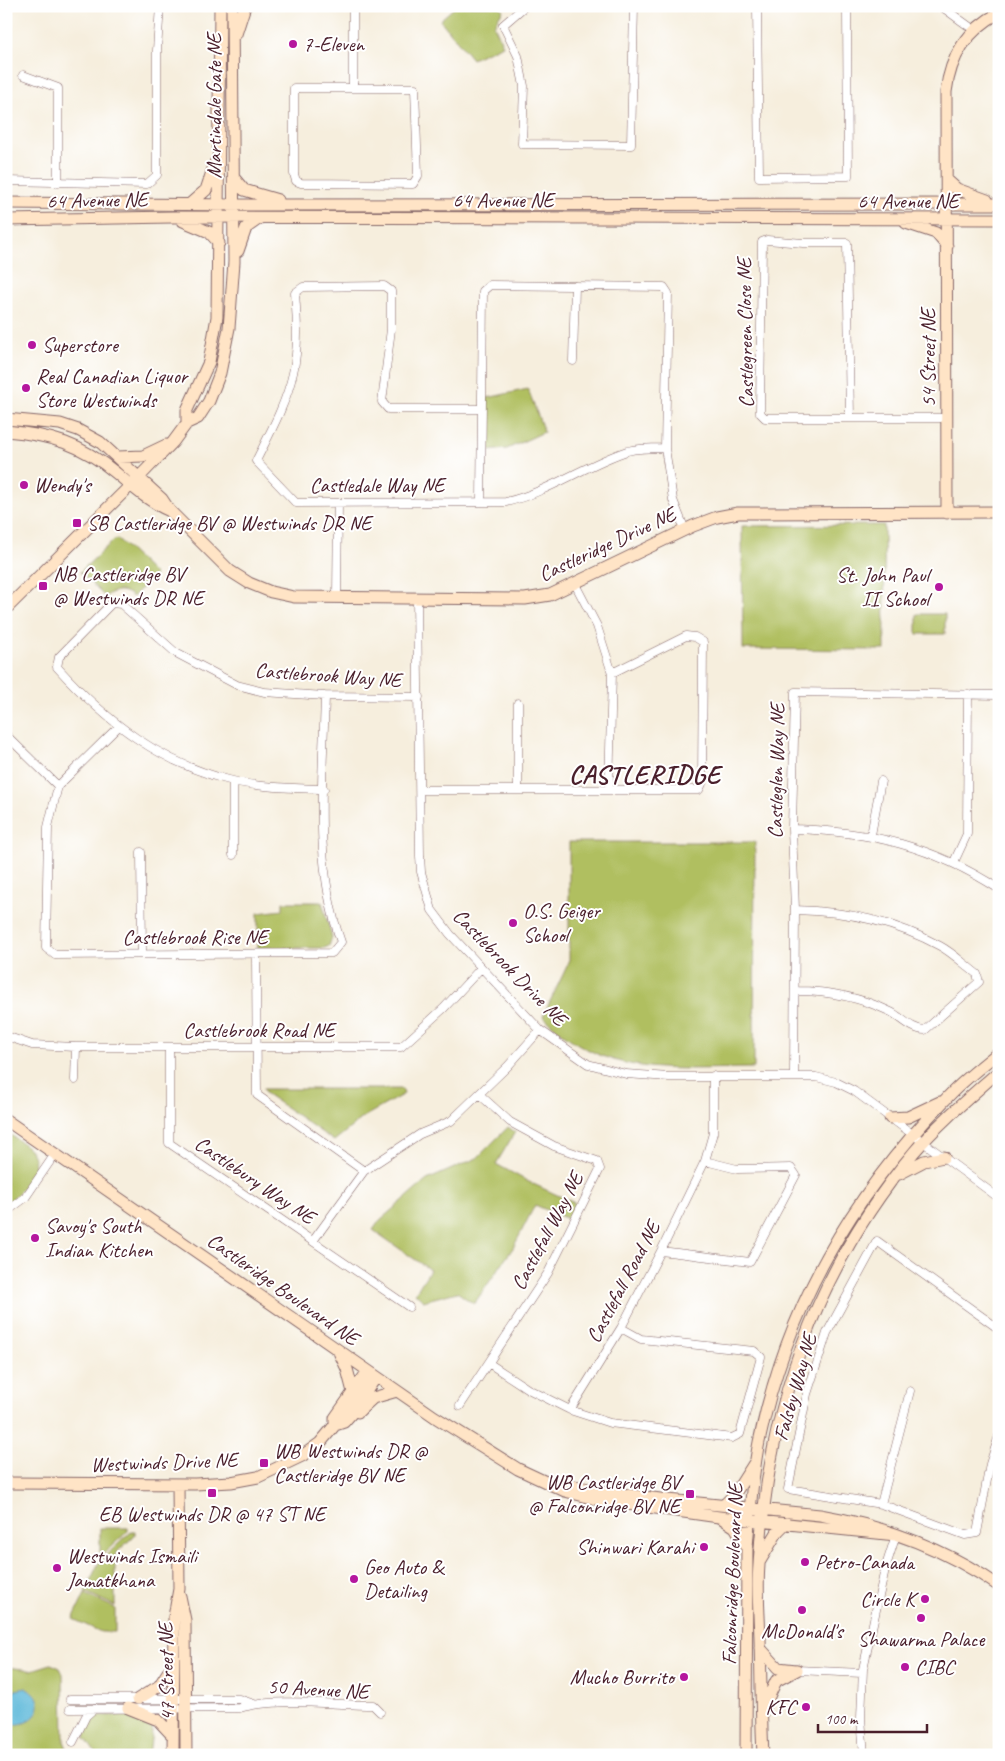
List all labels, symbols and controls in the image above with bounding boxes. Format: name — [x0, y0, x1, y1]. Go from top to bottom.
street label: Martindale Gate NE — [201, 31, 227, 179]
place label: 7-Eleven — [303, 31, 366, 57]
marker: 7-Eleven — [287, 38, 299, 50]
street label: 64 Avenue NE — [46, 186, 151, 214]
street label: 64 Avenue NE — [452, 187, 556, 213]
street label: 64 Avenue NE — [857, 188, 961, 214]
street label: Castlegreen Close NE — [731, 255, 759, 408]
street label: 54 Street NE — [915, 306, 941, 407]
place label: Superstore — [42, 332, 120, 358]
marker: Superstore — [26, 339, 38, 351]
place label: Real Canadian Liquor Store Westwinds — [36, 363, 189, 413]
marker: Real Canadian Liquor Store Westwinds — [20, 382, 32, 394]
place label: Wendy's — [34, 472, 92, 498]
street label: Castledale Way NE — [310, 472, 447, 498]
marker: Wendy's — [18, 479, 30, 491]
street label: Castleridge Drive NE — [534, 500, 682, 587]
place label: SB Castleridge BV @ Westwinds DR NE — [87, 510, 374, 536]
marker: SB Castleridge BV @ Westwinds DR NE — [71, 517, 83, 529]
place label: NB Castleridge BV @ Westwinds DR NE — [53, 561, 206, 611]
place label: St. John Paul II School — [836, 562, 932, 612]
marker: NB Castleridge BV @ Westwinds DR NE — [37, 580, 49, 592]
marker: St. John Paul II School — [933, 581, 945, 593]
street label: Castlebrook Way NE — [254, 657, 405, 693]
street label: Castleglen Way NE — [762, 700, 790, 839]
district label: CASTLERIDGE — [569, 758, 724, 791]
place label: O.S. Geiger School — [523, 898, 601, 948]
street label: Castlebrook Drive NE — [447, 903, 575, 1033]
marker: O.S. Geiger School — [507, 917, 519, 929]
street label: Castlebrook Rise NE — [122, 924, 270, 950]
street label: Castlebrook Road NE — [183, 1017, 338, 1043]
street label: Castlebury Way NE — [190, 1130, 322, 1231]
street label: Castlefall Way NE — [505, 1165, 590, 1294]
place label: Savoy's South Indian Kitchen — [45, 1213, 153, 1263]
street label: Castlefall Road NE — [580, 1214, 667, 1347]
street label: Castleridge Boulevard NE — [202, 1227, 366, 1353]
marker: Savoy's South Indian Kitchen — [29, 1232, 41, 1244]
street label: Falsby Way NE — [767, 1328, 823, 1443]
place label: WB Westwinds DR @ Castleridge BV NE — [274, 1438, 428, 1488]
street label: Westwinds Drive NE — [90, 1446, 241, 1478]
marker: WB Westwinds DR @ Castleridge BV NE — [258, 1457, 270, 1469]
place label: WB Castleridge BV @ Falconridge BV NE — [528, 1469, 685, 1519]
street label: Falconridge Boulevard NE — [716, 1480, 748, 1665]
marker: EB Westwinds DR @ 47 ST NE — [206, 1487, 218, 1499]
marker: WB Castleridge BV @ Falconridge BV NE — [684, 1488, 696, 1500]
place label: EB Westwinds DR @ 47 ST NE — [99, 1501, 328, 1527]
place label: Shinwari Karahi — [576, 1534, 697, 1560]
marker: Shinwari Karahi — [698, 1541, 710, 1553]
place label: Westwinds Ismaili Jamatkhana — [66, 1543, 200, 1593]
place label: Petro-Canada — [815, 1549, 916, 1575]
place label: Geo Auto & Detailing — [364, 1554, 445, 1604]
marker: Petro-Canada — [799, 1556, 811, 1568]
marker: Westwinds Ismaili Jamatkhana — [51, 1562, 63, 1574]
marker: Geo Auto & Detailing — [348, 1573, 360, 1585]
place label: Circle K — [860, 1586, 920, 1612]
marker: Circle K — [919, 1593, 931, 1605]
marker: McDonald's — [796, 1604, 808, 1616]
marker: Shawarma Palace — [915, 1612, 927, 1624]
place label: McDonald's — [761, 1618, 845, 1644]
street label: 47 Street NE — [152, 1620, 180, 1721]
place label: Shawarma Palace — [858, 1626, 985, 1652]
place label: CIBC — [915, 1654, 957, 1680]
marker: CIBC — [899, 1661, 911, 1673]
place label: Mucho Burrito — [570, 1664, 677, 1690]
marker: Mucho Burrito — [678, 1671, 690, 1683]
street label: 50 Avenue NE — [267, 1673, 372, 1705]
place label: KFC — [765, 1694, 799, 1720]
marker: KFC — [800, 1701, 812, 1713]
scale bar — [818, 1701, 926, 1733]
text: 100 m — [825, 1710, 859, 1729]

